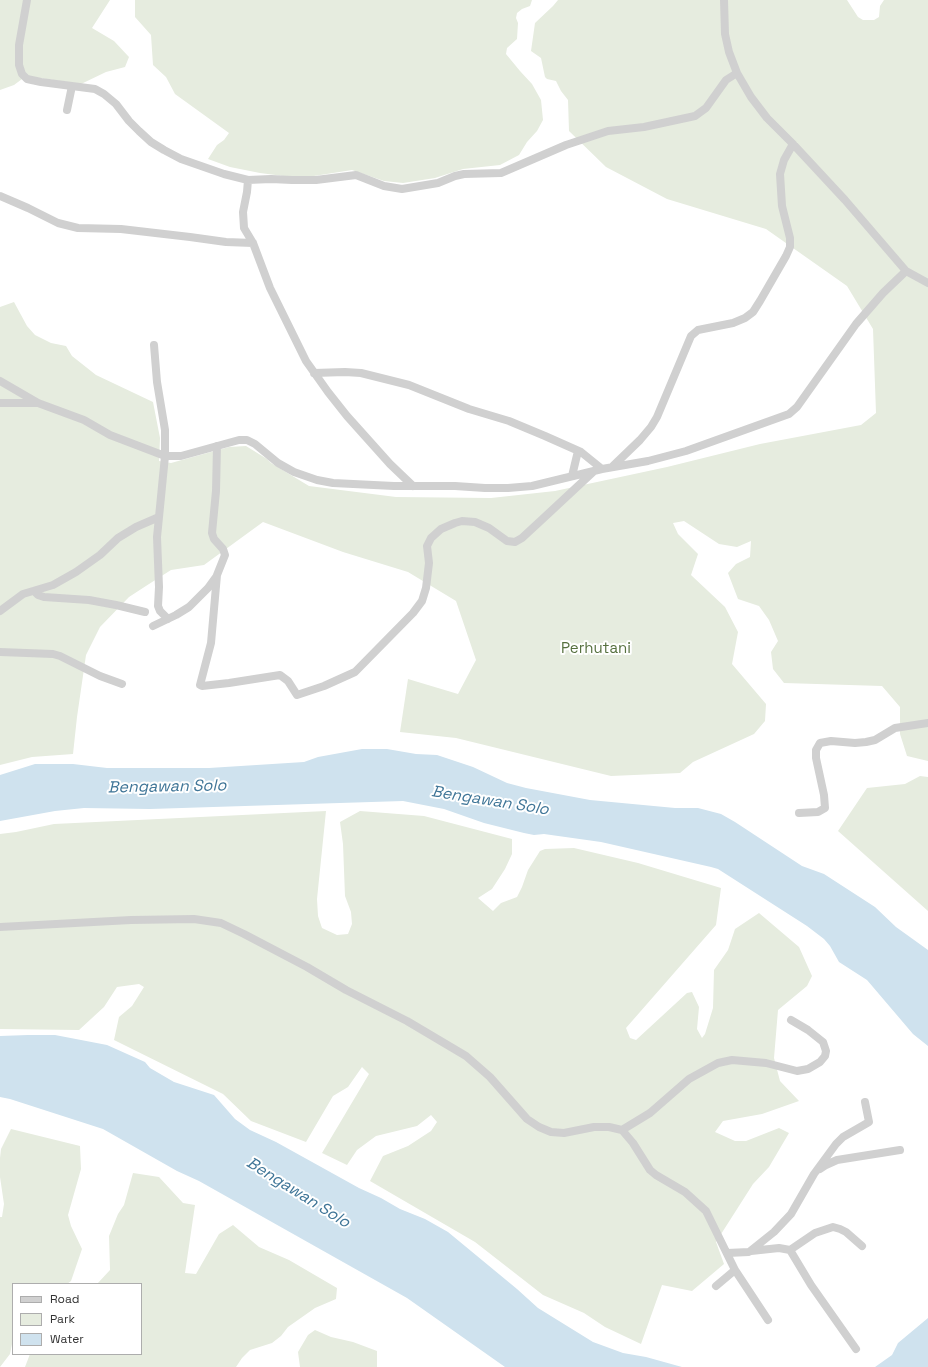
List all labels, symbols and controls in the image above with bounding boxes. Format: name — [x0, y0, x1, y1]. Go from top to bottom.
park label: Perhutani — [561, 640, 631, 658]
water label: Bengawan Solo — [108, 776, 226, 798]
water label: Bengawan Solo — [430, 782, 550, 820]
water label: Bengawan Solo — [243, 1153, 353, 1233]
legend — [12, 1283, 142, 1355]
text: Road — [50, 1291, 79, 1307]
text: Park — [50, 1311, 75, 1327]
text: Water — [50, 1331, 84, 1347]

